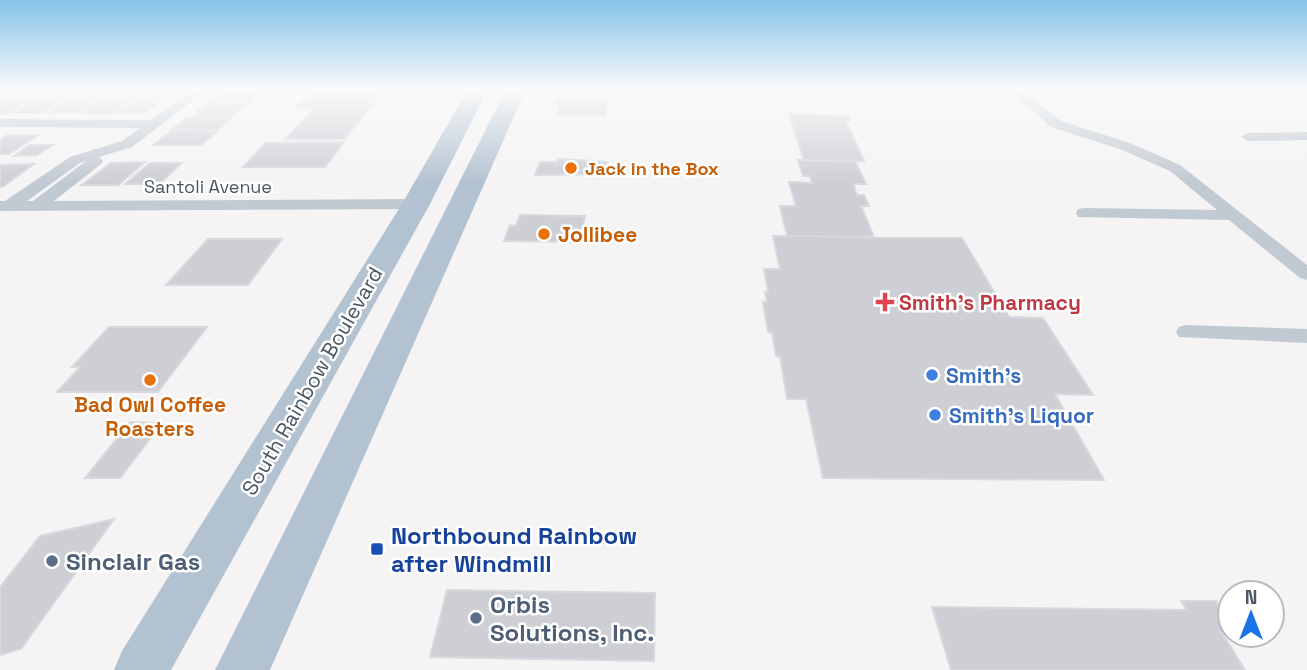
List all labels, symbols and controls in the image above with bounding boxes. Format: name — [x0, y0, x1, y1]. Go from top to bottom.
place label: Jack in the Box — [585, 157, 719, 180]
marker: Jack in the Box — [563, 160, 579, 176]
street label: Santoli Avenue — [144, 175, 272, 198]
place label: Jollibee — [558, 221, 637, 248]
marker: Jollibee — [536, 226, 552, 242]
street label: South Rainbow Boulevard — [235, 262, 389, 500]
place label: Smith's Pharmacy — [899, 289, 1081, 316]
marker: Smith's Pharmacy — [877, 294, 893, 310]
place label: Smith's — [946, 362, 1021, 389]
marker: Smith's — [924, 367, 940, 383]
marker: Bad Owl Coffee Roasters — [142, 372, 158, 388]
place label: Bad Owl Coffee Roasters — [74, 391, 226, 442]
place label: Smith's Liquor — [949, 402, 1094, 429]
marker: Smith's Liquor — [927, 407, 943, 423]
place label: Northbound Rainbow after Windmill — [391, 520, 637, 579]
marker: Northbound Rainbow after Windmill — [369, 541, 385, 557]
place label: Sinclair Gas — [66, 546, 200, 577]
marker: Sinclair Gas — [44, 553, 60, 569]
north arrow — [1216, 579, 1286, 649]
text: N — [1245, 585, 1257, 610]
place label: Orbis Solutions, Inc. — [490, 589, 654, 648]
marker: Orbis Solutions, Inc. — [468, 610, 484, 626]

